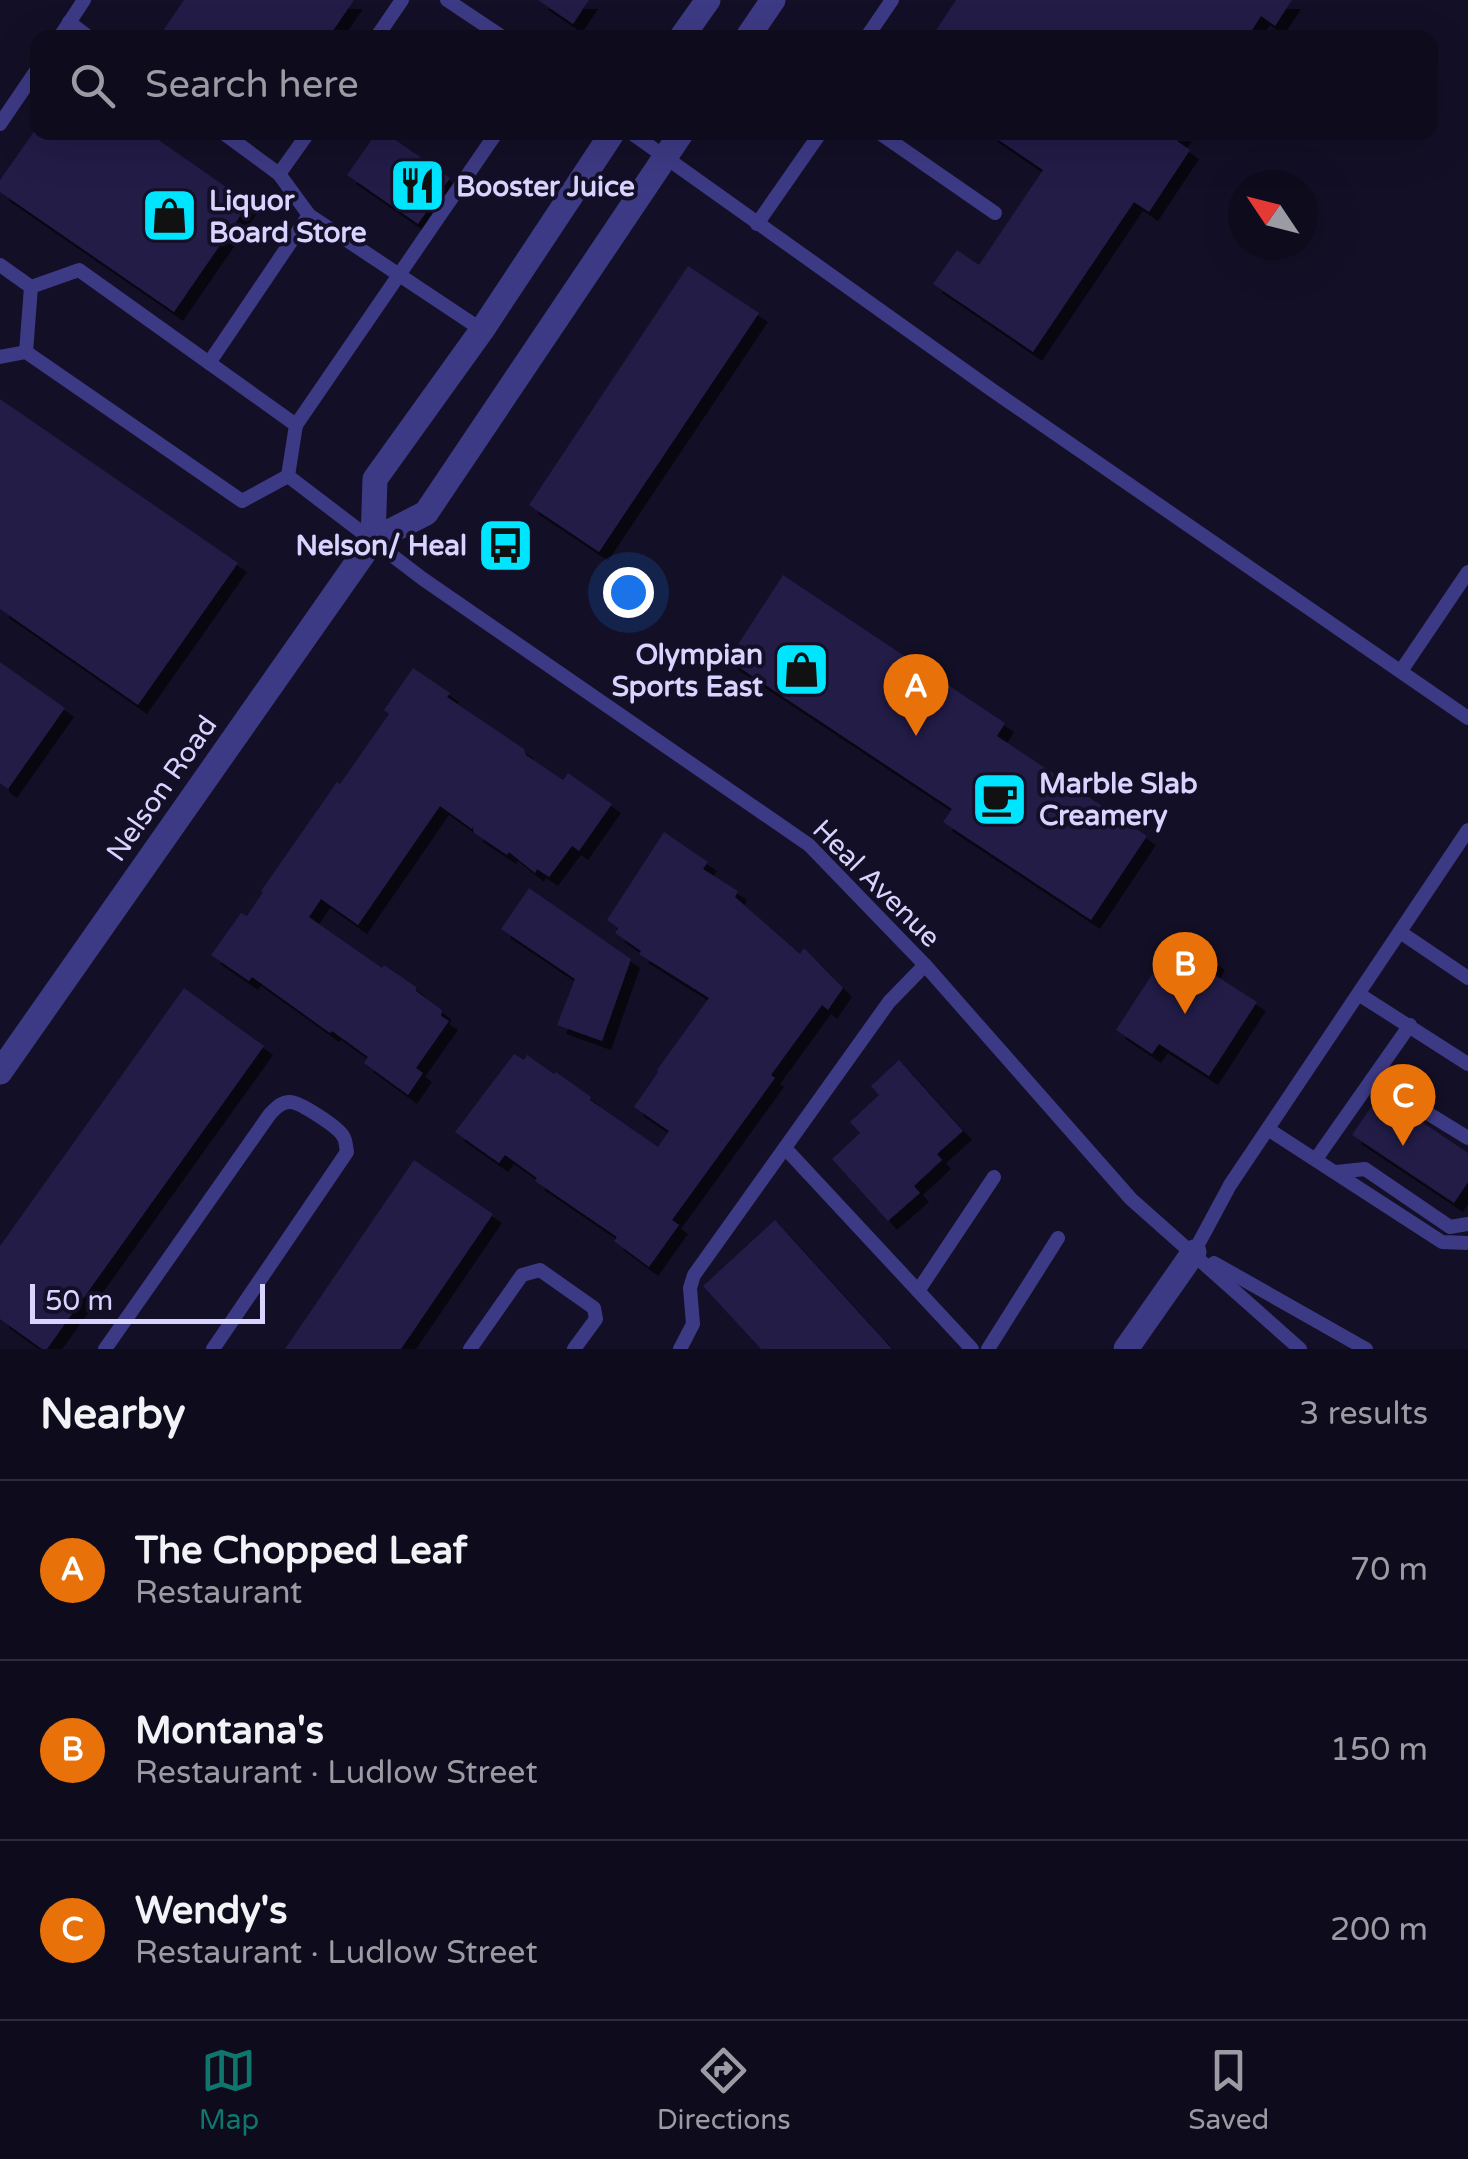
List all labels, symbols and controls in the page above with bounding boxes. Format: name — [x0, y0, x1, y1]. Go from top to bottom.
search box — [30, 30, 1438, 140]
icon: search — [65, 58, 120, 113]
text: Search here — [145, 62, 359, 108]
restaurant icon: Booster Juice — [387, 156, 447, 216]
place label: Booster Juice — [456, 170, 635, 204]
north arrow — [1228, 170, 1318, 260]
place label: Liquor Board Store — [209, 184, 367, 250]
shop icon: Liquor Board Store — [140, 186, 200, 246]
bus stop icon: Nelson/ Heal — [476, 515, 536, 575]
place label: Nelson/ Heal — [296, 529, 467, 563]
your location — [603, 567, 654, 618]
place label: Olympian Sports East — [612, 638, 763, 704]
shop icon: Olympian Sports East — [772, 640, 832, 700]
pin: A — [884, 654, 948, 736]
street label: Nelson Road — [99, 709, 225, 868]
place label: Marble Slab Creamery — [1039, 767, 1198, 833]
cafe icon: Marble Slab Creamery — [970, 769, 1030, 829]
street label: Heal Avenue — [805, 813, 947, 955]
pin: B — [1152, 932, 1218, 1014]
pin: C — [1370, 1064, 1436, 1146]
scale bar — [30, 1279, 265, 1324]
text: 50 m — [45, 1284, 113, 1318]
text: Nearby — [40, 1389, 185, 1440]
text: 3 results — [1299, 1395, 1428, 1433]
text: The Chopped Leaf — [135, 1528, 467, 1574]
text: A — [61, 1551, 84, 1589]
text: 70 m — [1350, 1551, 1428, 1589]
text: Restaurant — [135, 1574, 302, 1612]
text: Montana's — [135, 1708, 324, 1754]
text: B — [61, 1731, 84, 1769]
text: 150 m — [1330, 1731, 1428, 1769]
text: Restaurant · Ludlow Street — [135, 1754, 538, 1792]
text: Wendy's — [135, 1888, 287, 1934]
text: C — [61, 1911, 84, 1949]
text: 200 m — [1330, 1911, 1428, 1949]
text: Restaurant · Ludlow Street — [135, 1934, 538, 1972]
tab: Map — [199, 2043, 259, 2137]
tab: Directions — [657, 2043, 791, 2137]
tab: Saved — [1188, 2043, 1269, 2137]

